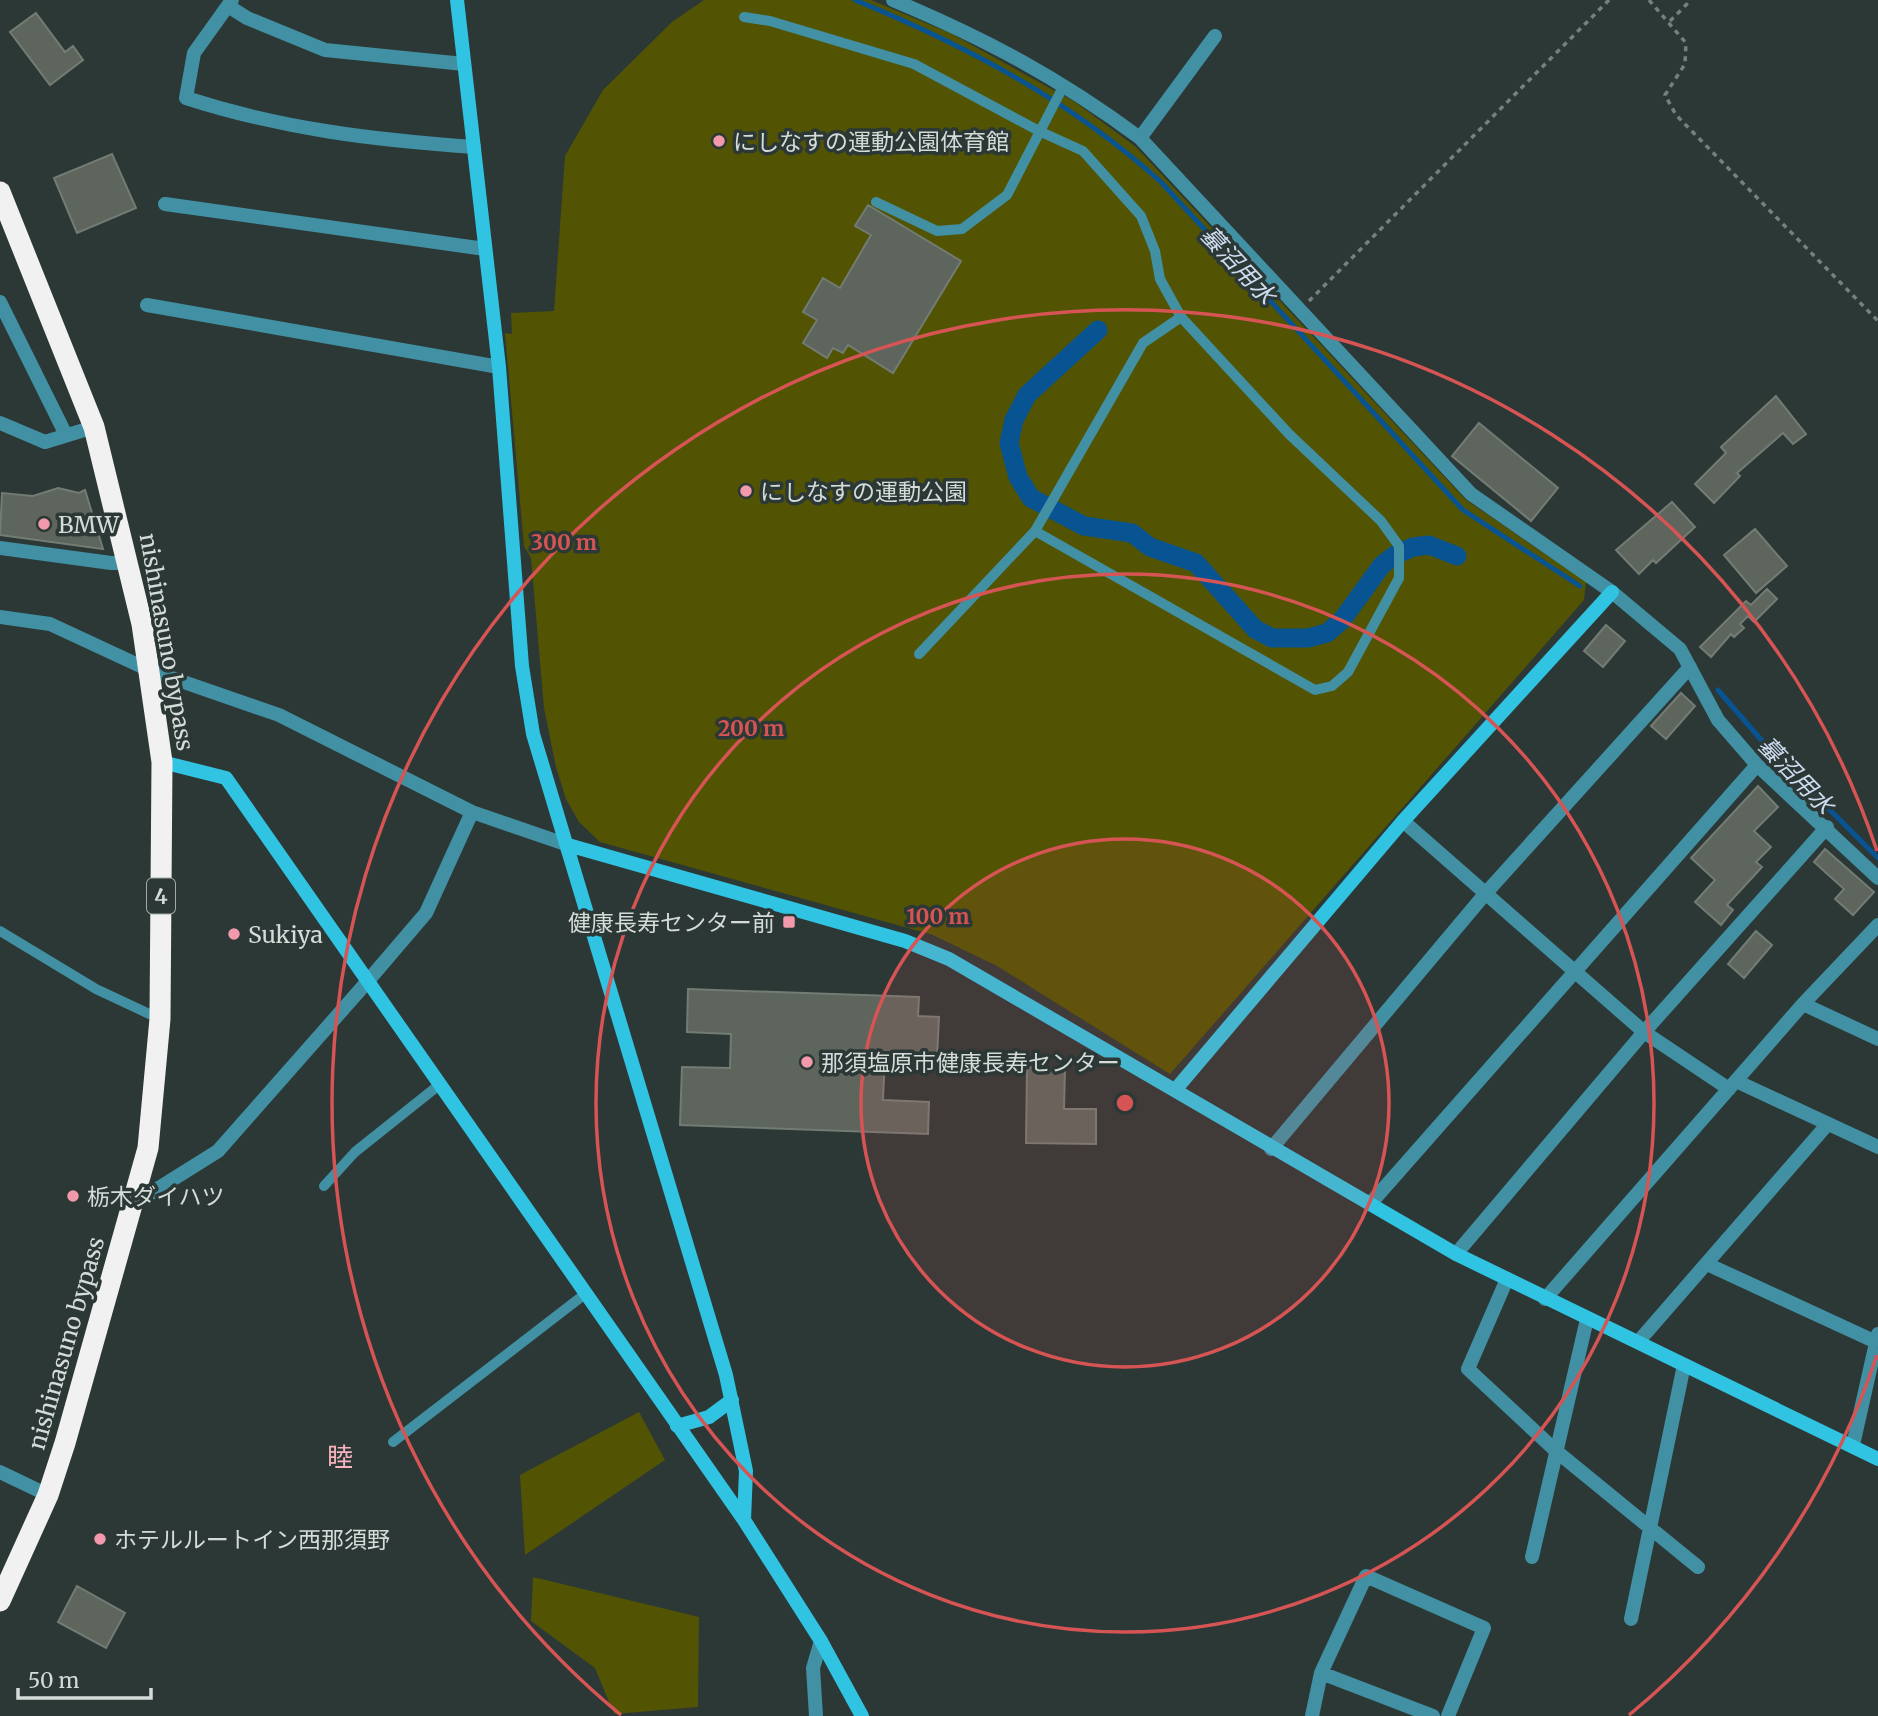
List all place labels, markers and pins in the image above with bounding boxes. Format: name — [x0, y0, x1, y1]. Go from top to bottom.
place label: にしなすの運動公園体育館 — [733, 127, 1009, 156]
marker: にしなすの運動公園体育館 — [711, 133, 727, 149]
place label: にしなすの運動公園 — [760, 477, 967, 506]
marker: にしなすの運動公園 — [738, 483, 754, 499]
place label: BMW — [58, 510, 120, 539]
marker: BMW — [36, 516, 52, 532]
place label: 健康長寿センター前 — [568, 908, 775, 937]
marker: 健康長寿センター前 — [781, 914, 797, 930]
place label: Sukiya — [248, 920, 323, 949]
marker: Sukiya — [226, 926, 242, 942]
place label: 那須塩原市健康長寿センター — [821, 1048, 1120, 1077]
marker: 那須塩原市健康長寿センター — [799, 1054, 815, 1070]
centre of rings — [1113, 1091, 1137, 1115]
place label: 栃木ダイハツ — [87, 1182, 225, 1211]
marker: 栃木ダイハツ — [65, 1188, 81, 1204]
place label: ホテルルートイン西那須野 — [114, 1525, 390, 1554]
marker: ホテルルートイン西那須野 — [92, 1531, 108, 1547]

